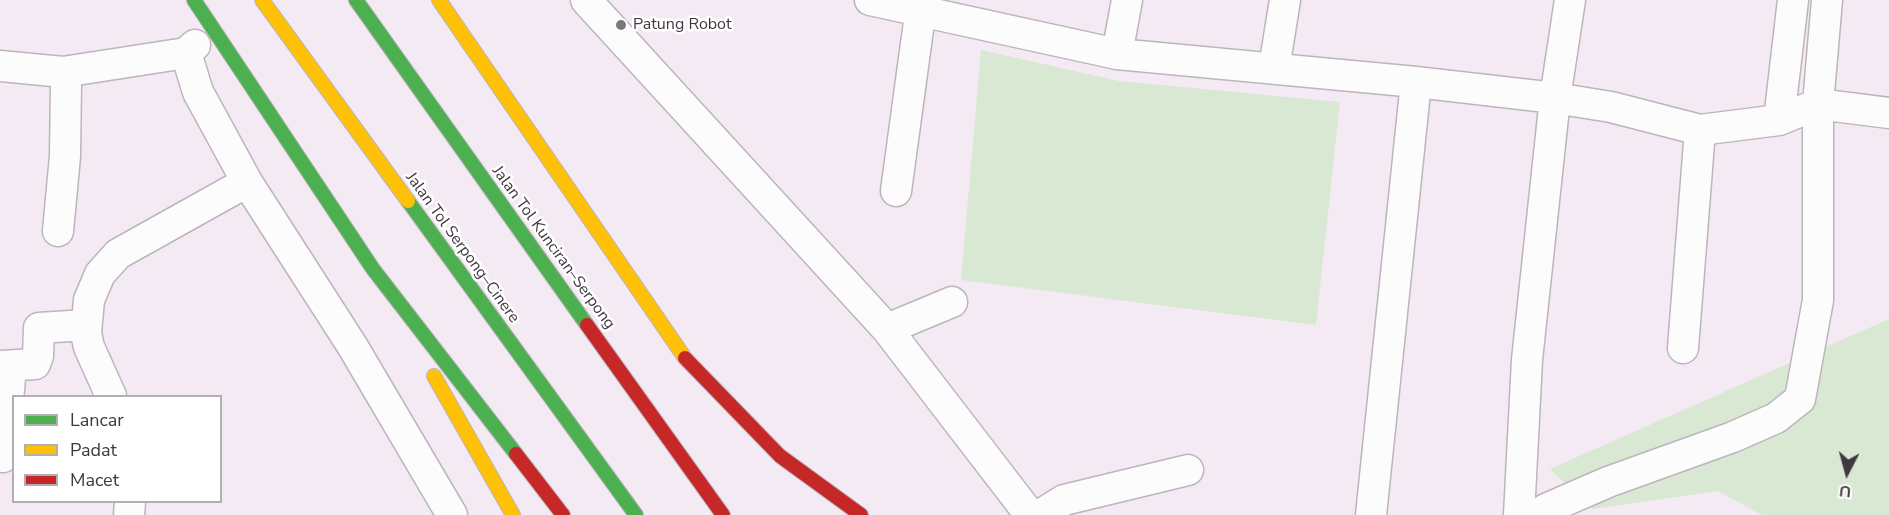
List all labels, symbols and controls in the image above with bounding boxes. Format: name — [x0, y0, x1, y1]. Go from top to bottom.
place label: Patung Robot — [633, 15, 732, 35]
marker: Patung Robot — [614, 18, 628, 32]
street label: Jalan Tol Kunciran–Serpong — [487, 163, 619, 333]
street label: Jalan Tol Serpong–Cinere — [401, 169, 523, 327]
legend — [12, 395, 222, 503]
text: Lancar — [70, 408, 124, 432]
text: Padat — [70, 438, 117, 462]
north arrow — [1817, 443, 1877, 503]
text: Macet — [70, 468, 119, 492]
text: U — [1838, 479, 1852, 502]

